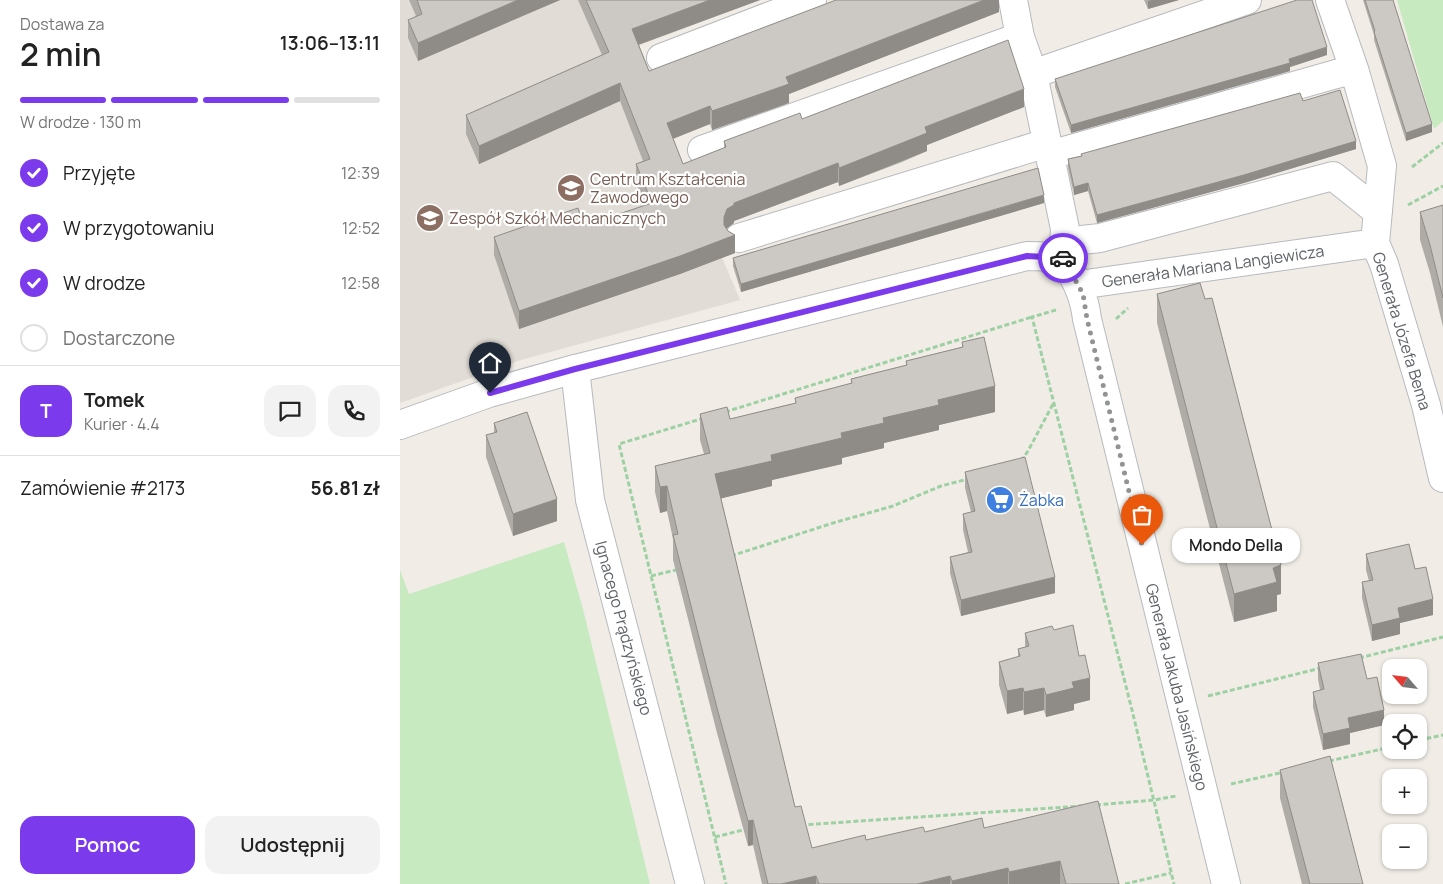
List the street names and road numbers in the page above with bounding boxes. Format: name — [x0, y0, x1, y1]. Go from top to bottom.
street label: Generała Mariana Langiewicza — [1100, 240, 1326, 292]
street label: Generała Józefa Bema — [1368, 249, 1436, 413]
street label: Ignacego Prądzyńskiego — [590, 538, 658, 718]
street label: Generała Jakuba Jasińskiego — [1141, 581, 1213, 793]

